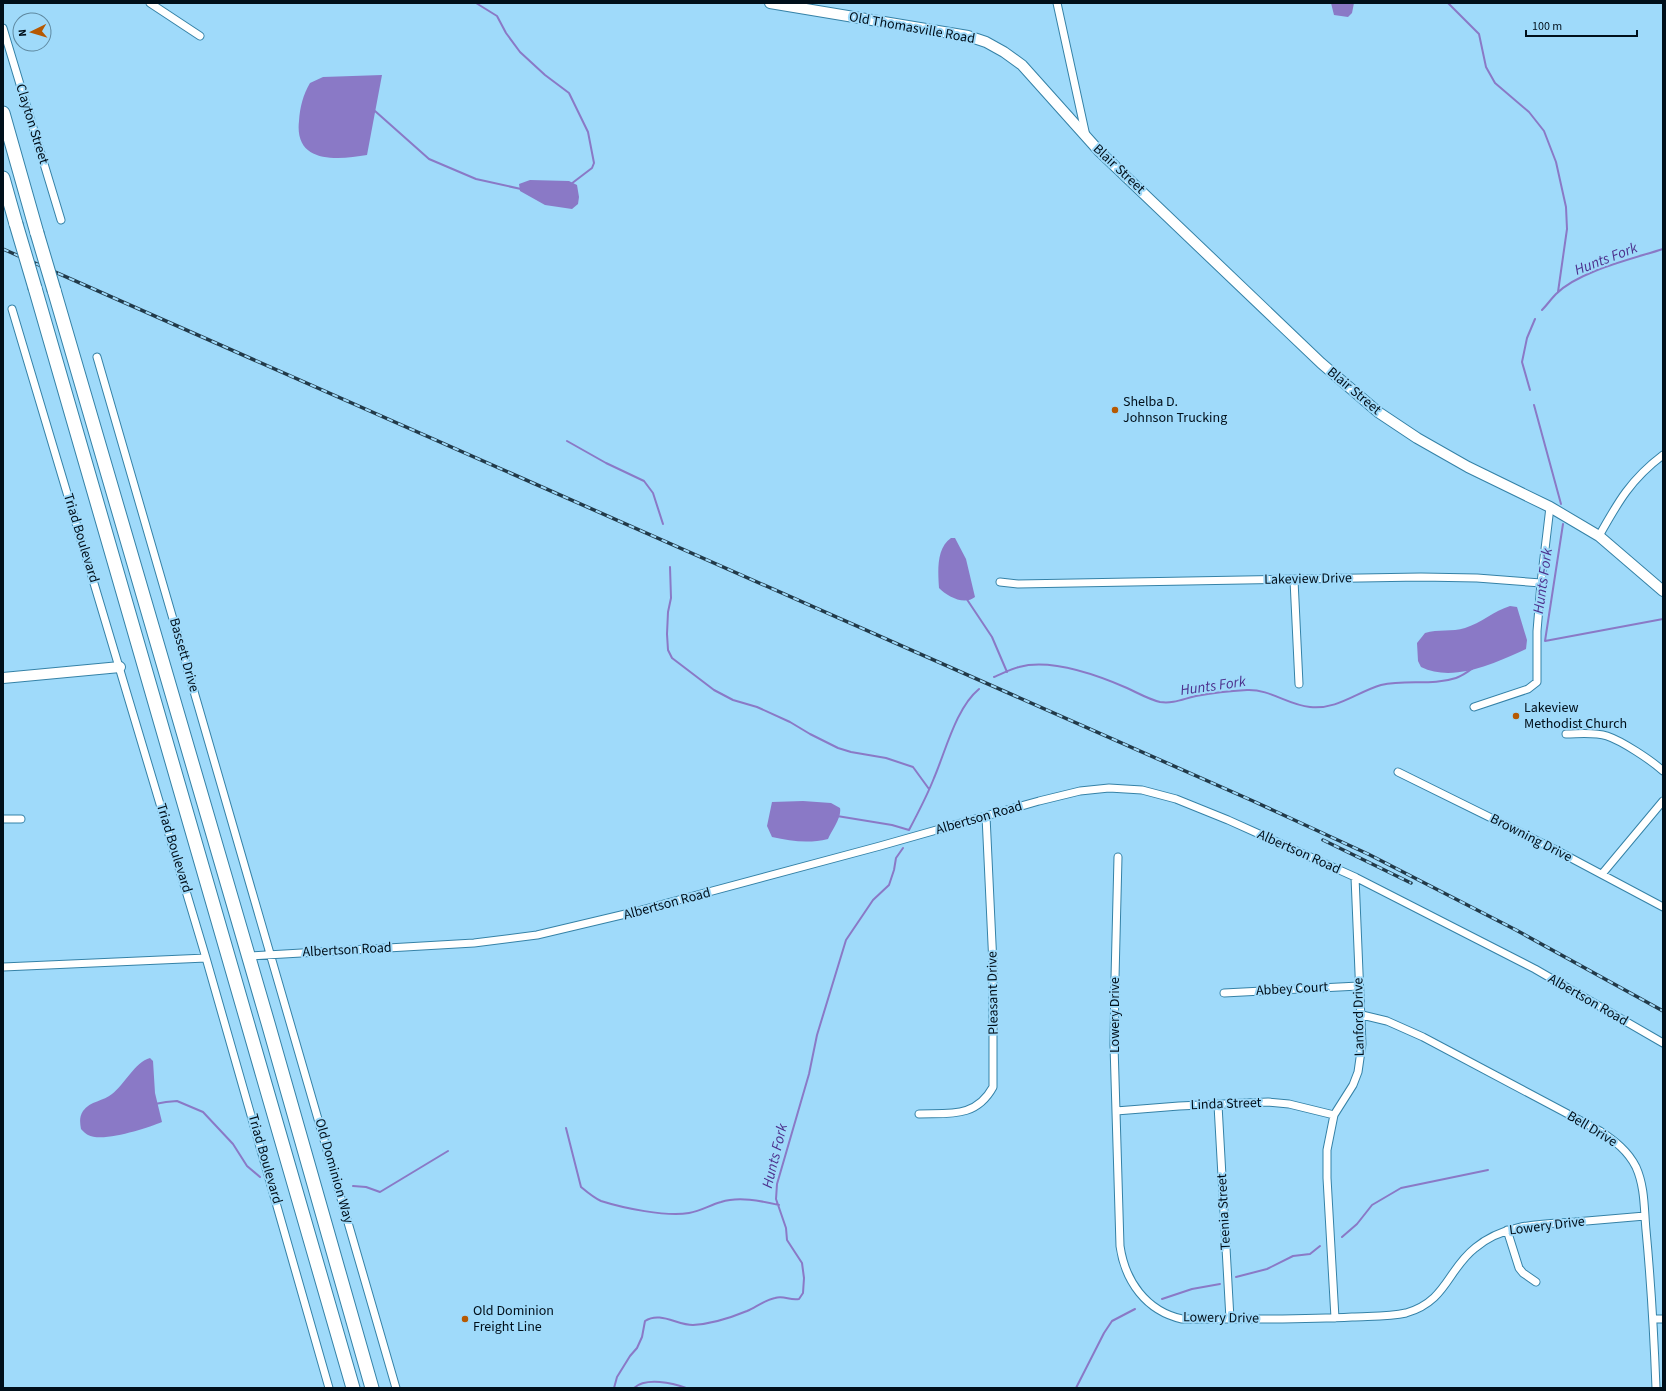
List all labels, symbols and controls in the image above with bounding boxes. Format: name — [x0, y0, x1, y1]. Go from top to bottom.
street label: Old Thomasville Road — [847, 7, 977, 49]
north arrow — [12, 12, 52, 52]
scale bar — [1526, 12, 1637, 38]
text: 100 m — [1532, 18, 1562, 35]
text: N — [15, 29, 30, 37]
street label: Clayton Street — [10, 81, 54, 167]
street label: Blair Street — [1088, 140, 1150, 199]
water label: Hunts Fork — [1571, 237, 1641, 281]
street label: Blair Street — [1323, 362, 1386, 420]
place label: Shelba D. Johnson Trucking — [1123, 392, 1227, 428]
marker: Shelba D. Johnson Trucking — [1110, 405, 1120, 415]
street label: Triad Boulevard — [58, 491, 104, 585]
water label: Hunts Fork — [1528, 546, 1558, 615]
street label: Lakeview Drive — [1264, 568, 1352, 590]
street label: Bassett Drive — [164, 616, 204, 694]
water label: Hunts Fork — [1179, 671, 1248, 701]
place label: Lakeview Methodist Church — [1524, 698, 1627, 734]
marker: Lakeview Methodist Church — [1511, 711, 1521, 721]
street label: Albertson Road — [933, 796, 1025, 840]
street label: Triad Boulevard — [151, 801, 197, 895]
street label: Browning Drive — [1487, 809, 1575, 867]
street label: Albertson Road — [1254, 825, 1344, 879]
street label: Albertson Road — [621, 883, 713, 925]
street label: Albertson Road — [302, 938, 392, 962]
street label: Pleasant Drive — [982, 951, 1004, 1035]
street label: Albertson Road — [1544, 969, 1632, 1031]
street label: Lowery Drive — [1105, 977, 1125, 1053]
street label: Abbey Court — [1255, 977, 1329, 1001]
street label: Lanford Drive — [1348, 977, 1370, 1057]
street label: Linda Street — [1190, 1093, 1262, 1115]
street label: Bell Drive — [1563, 1106, 1621, 1152]
street label: Triad Boulevard — [243, 1112, 287, 1206]
street label: Old Dominion Way — [309, 1116, 359, 1226]
water label: Hunts Fork — [757, 1121, 793, 1190]
street label: Teenia Street — [1212, 1173, 1236, 1251]
street label: Lowery Drive — [1508, 1211, 1586, 1241]
place label: Old Dominion Freight Line — [473, 1301, 554, 1337]
street label: Lowery Drive — [1183, 1307, 1259, 1329]
marker: Old Dominion Freight Line — [460, 1314, 470, 1324]

